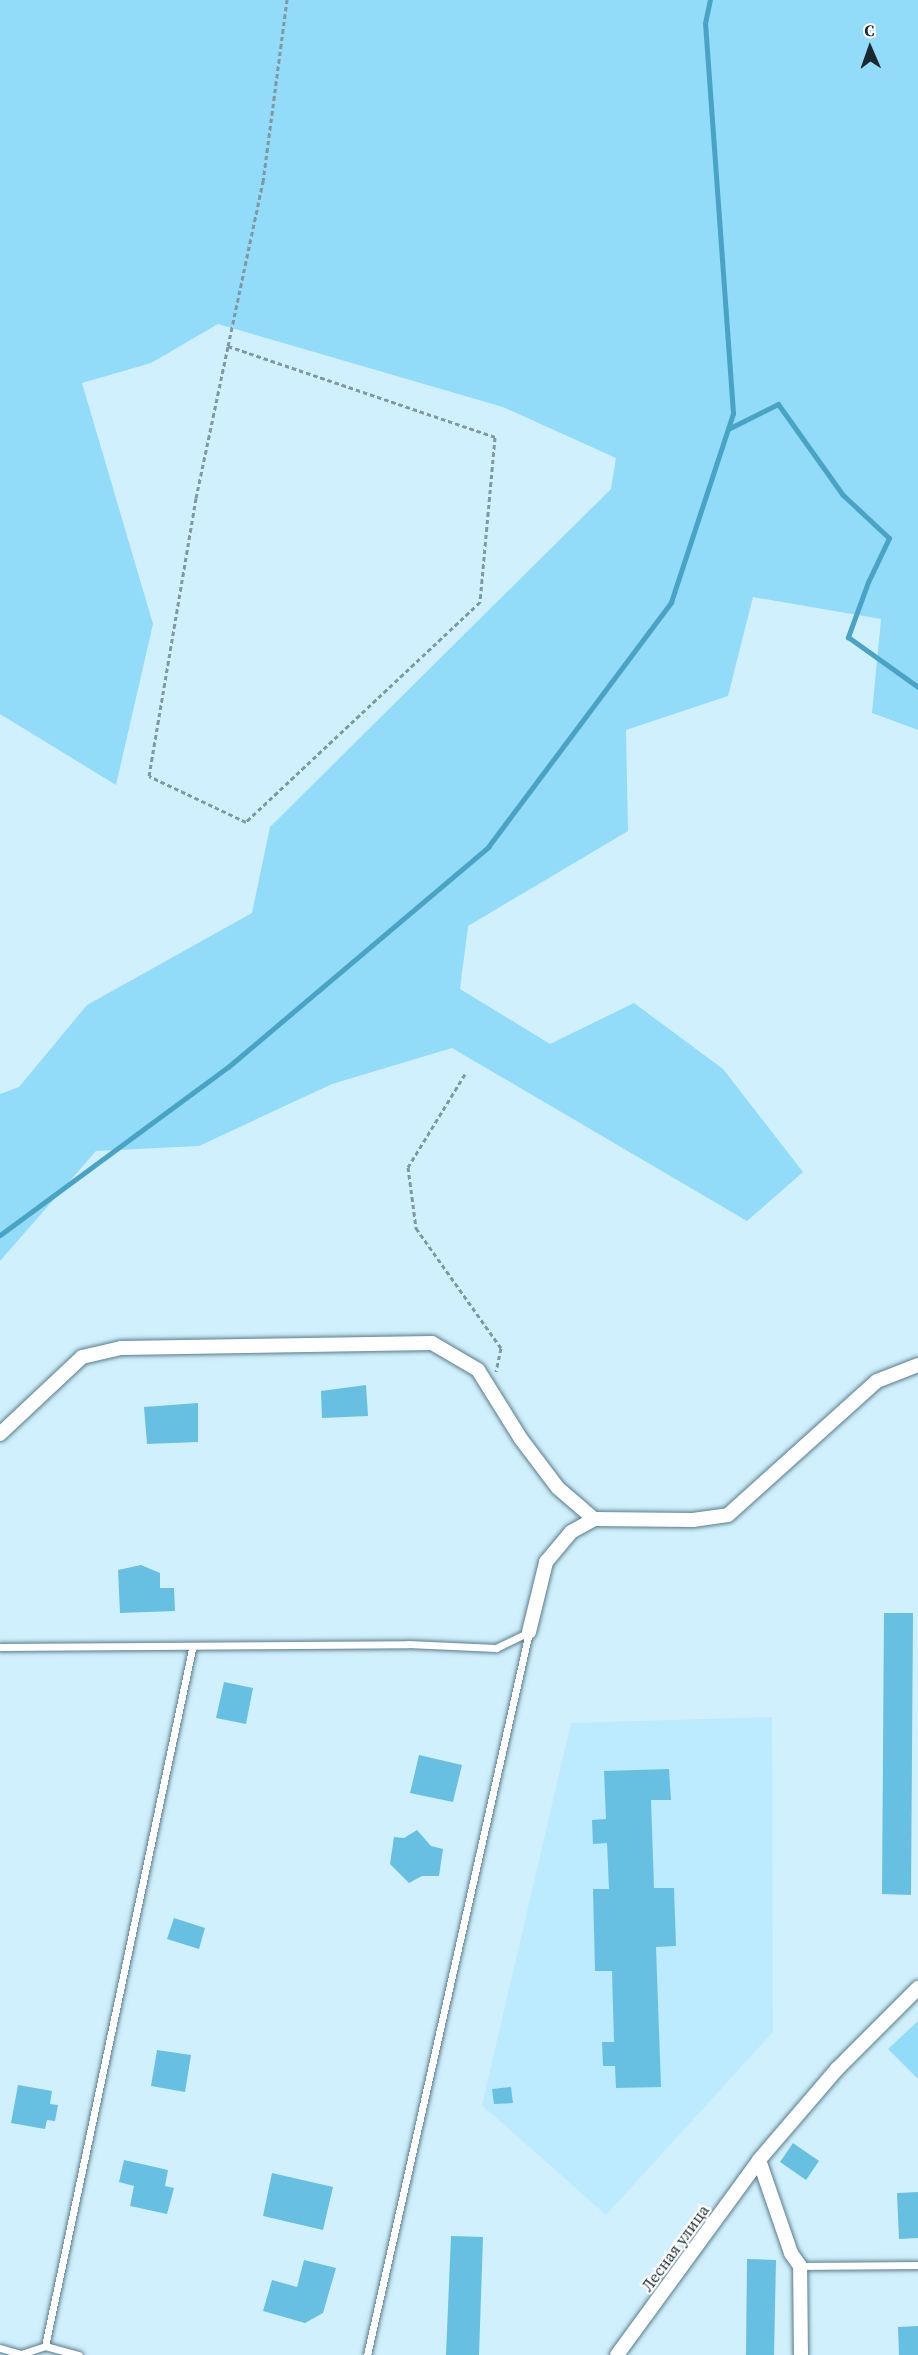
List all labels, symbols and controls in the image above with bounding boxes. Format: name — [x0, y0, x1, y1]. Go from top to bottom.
north arrow — [840, 18, 900, 78]
text: С — [864, 19, 875, 41]
street label: Лесная улица — [637, 2201, 713, 2295]

